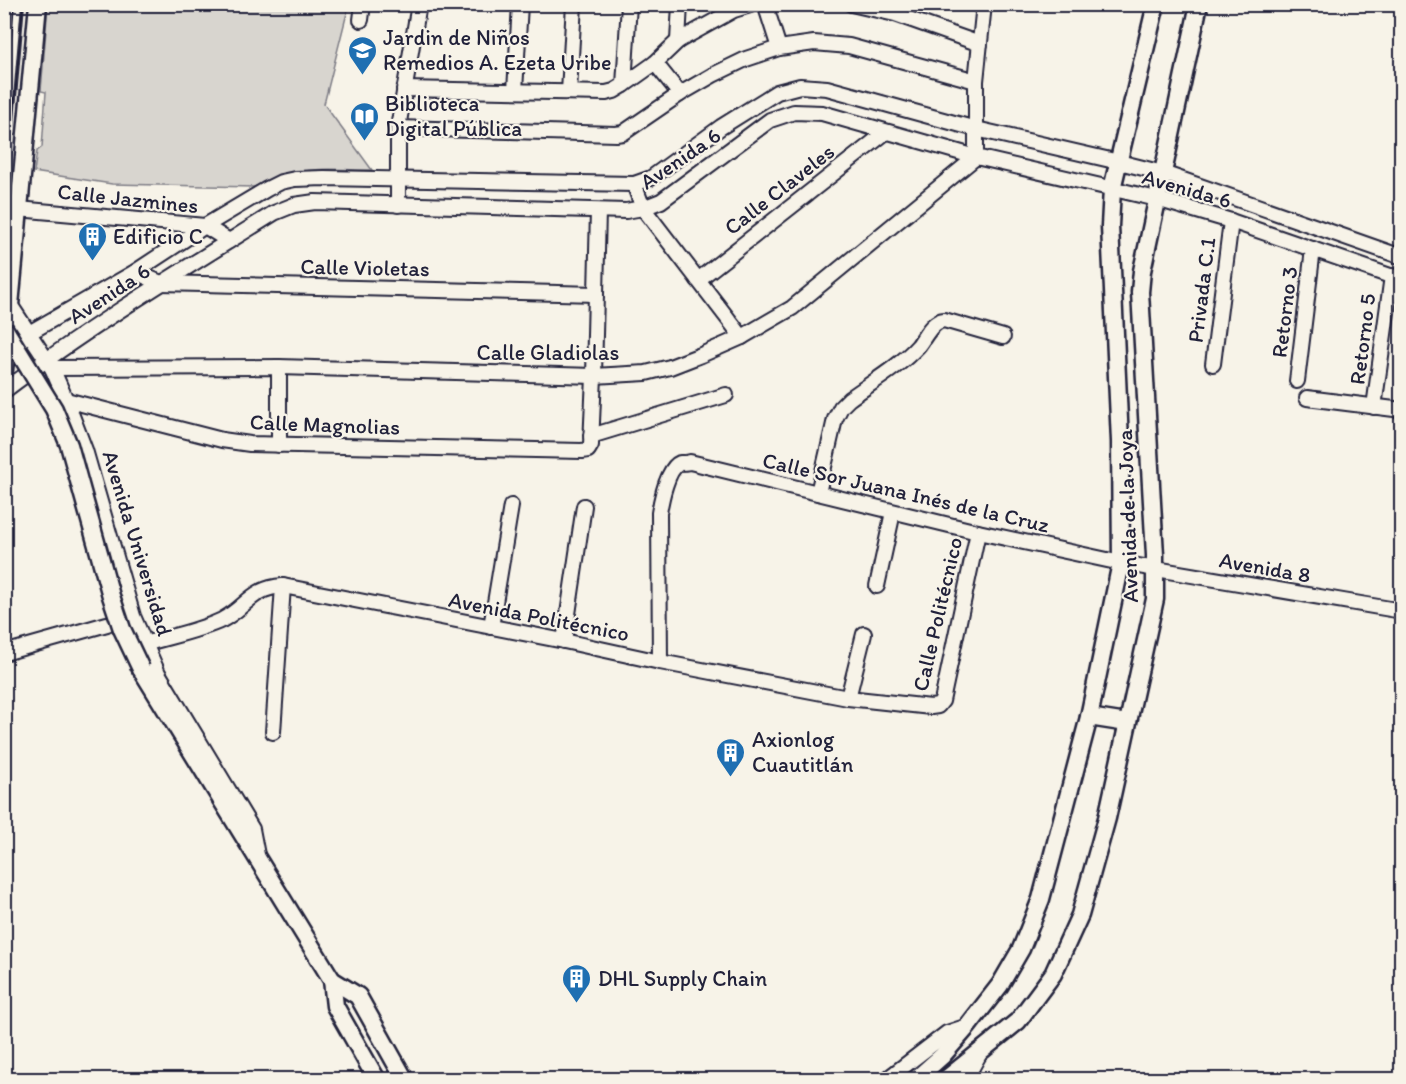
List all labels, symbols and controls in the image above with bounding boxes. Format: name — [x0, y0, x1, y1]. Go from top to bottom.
place label: Jardin de Niños Remedios A. Ezeta Uribe — [383, 24, 611, 76]
school or university icon: Jardin de Niños Remedios A. Ezeta Uribe — [346, 34, 378, 76]
place label: Biblioteca Digital Pública — [385, 90, 522, 142]
library icon: Biblioteca Digital Pública — [348, 100, 380, 142]
street label: Avenida 6 — [635, 122, 726, 195]
street label: Calle Claveles — [719, 138, 840, 241]
street label: Avenida 6 — [1139, 163, 1235, 214]
street label: Calle Jazmines — [56, 178, 200, 219]
building icon: Edificio C — [76, 220, 108, 262]
place label: Edificio C — [113, 223, 203, 250]
street label: Privada C.1 — [1182, 236, 1221, 344]
street label: Calle Violetas — [300, 253, 430, 282]
street label: Avenida 6 — [63, 257, 155, 330]
street label: Retorno 3 — [1265, 265, 1304, 359]
street label: Retorno 5 — [1344, 292, 1381, 386]
street label: Calle Gladiolas — [477, 339, 619, 366]
street label: Calle Magnolias — [249, 408, 401, 441]
street label: Avenida de la Joya — [1111, 428, 1144, 603]
street label: Calle Sor Juana Inés de la Cruz — [760, 446, 1052, 539]
street label: Avenida Universidad — [96, 447, 179, 639]
street label: Calle Politécnico — [907, 534, 968, 694]
street label: Avenida 8 — [1217, 546, 1313, 589]
street label: Avenida Politécnico — [446, 586, 632, 647]
place label: Axionlog Cuautitlán — [752, 726, 854, 778]
building icon: Axionlog Cuautitlán — [715, 736, 747, 778]
building icon: DHL Supply Chain — [561, 962, 593, 1004]
place label: DHL Supply Chain — [598, 965, 768, 992]

